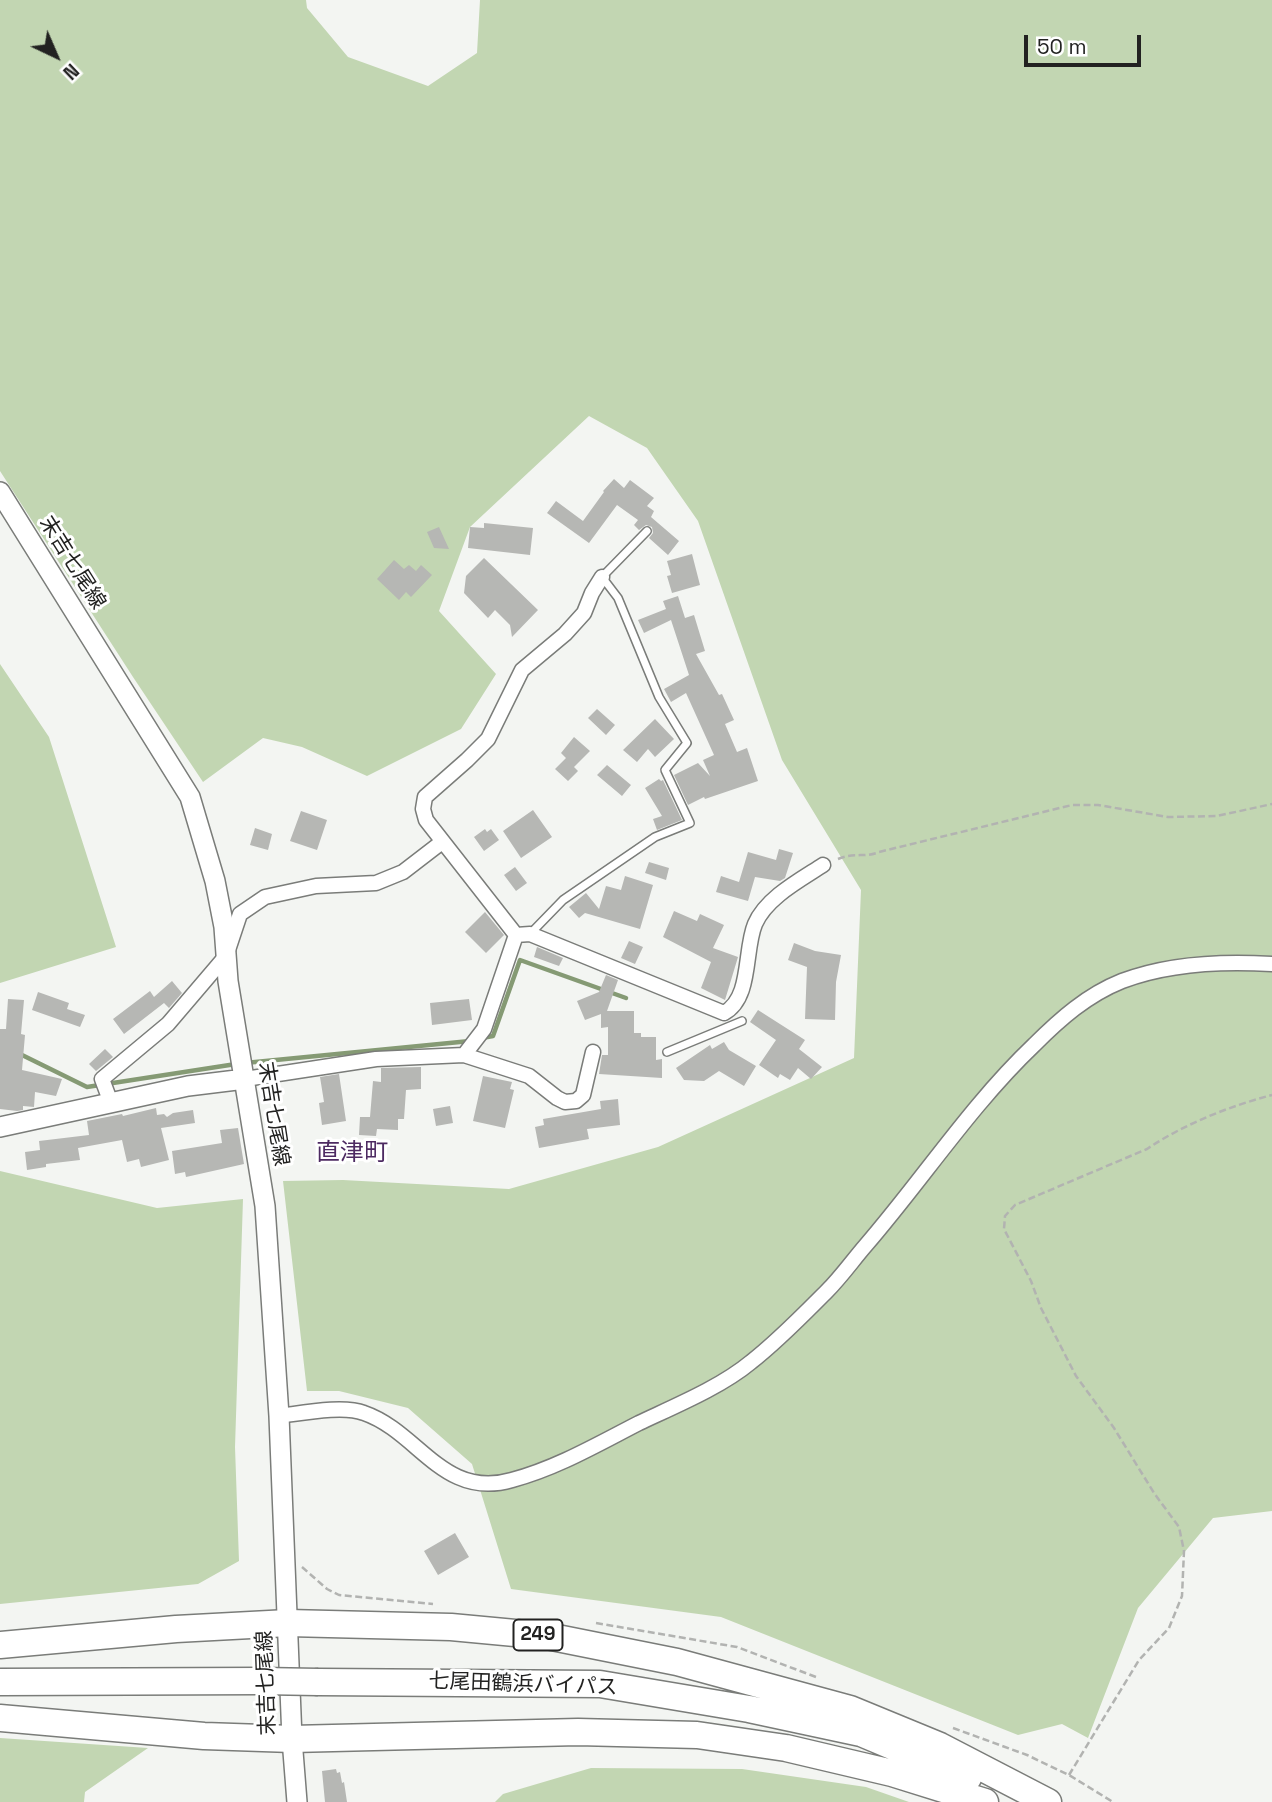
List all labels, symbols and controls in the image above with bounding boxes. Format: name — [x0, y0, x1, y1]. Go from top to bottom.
north arrow — [21, 21, 91, 91]
scale bar — [1027, 21, 1144, 65]
text: 50 m — [1037, 33, 1087, 60]
text: N — [58, 58, 84, 85]
street label: 末吉七尾線 — [33, 512, 111, 614]
street label: 末吉七尾線 — [252, 1060, 294, 1168]
district label: 直津町 — [316, 1139, 388, 1167]
road number: 249 — [514, 1620, 562, 1651]
street label: 末吉七尾線 — [253, 1630, 281, 1736]
street label: 七尾田鶴浜バイパス — [428, 1669, 618, 1701]

